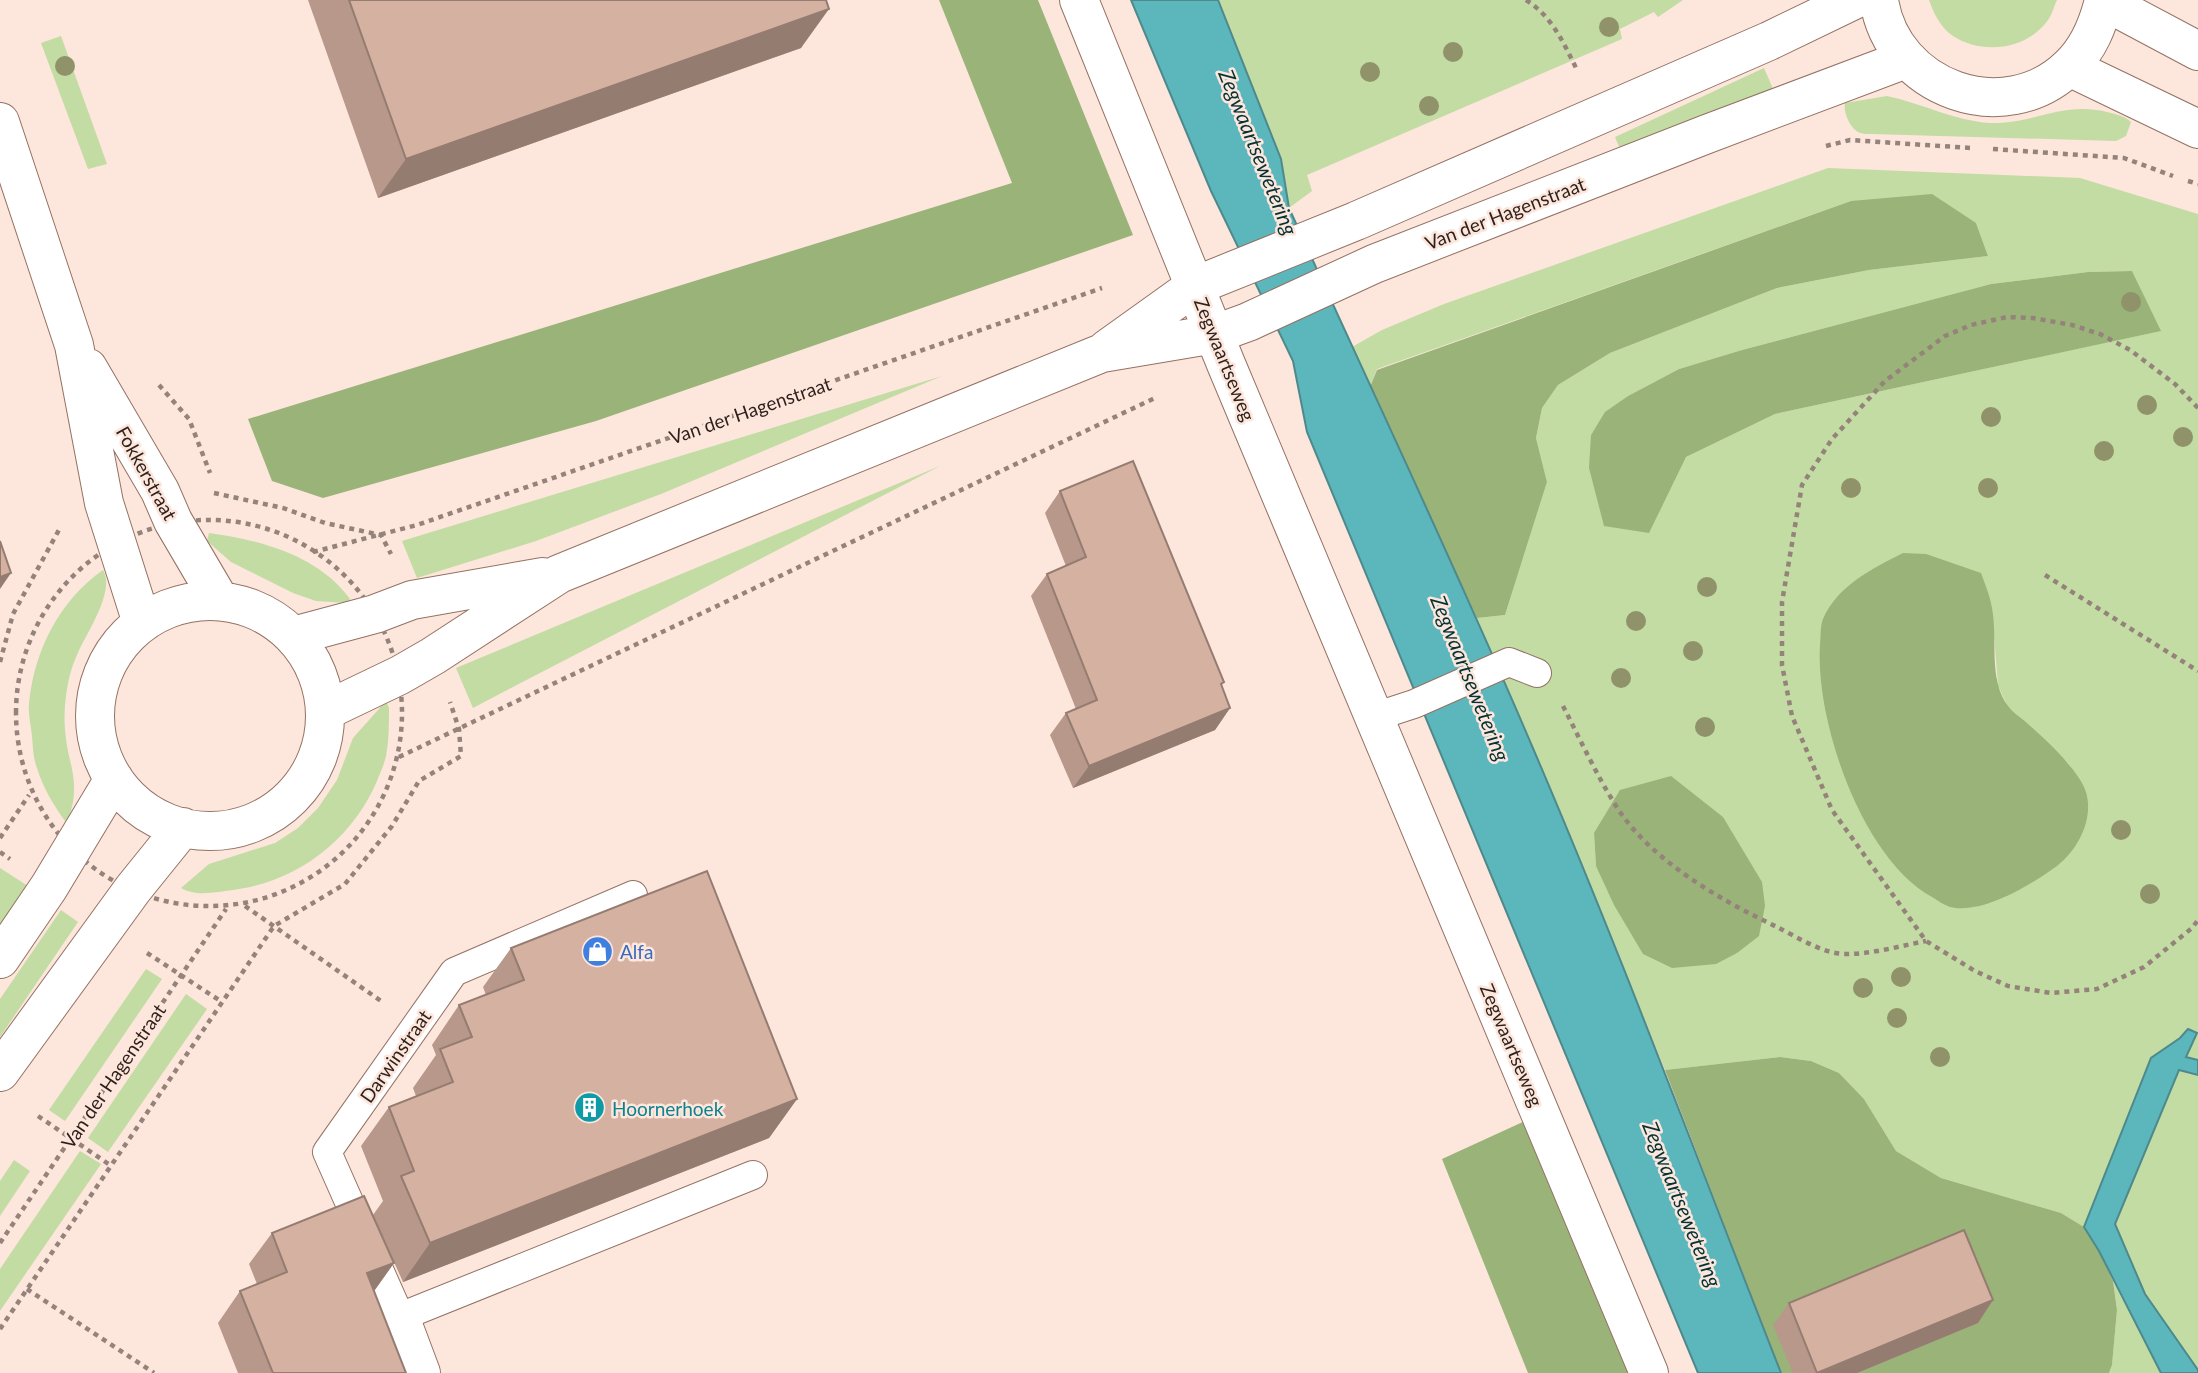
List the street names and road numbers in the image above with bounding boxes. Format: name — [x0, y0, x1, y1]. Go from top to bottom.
street label: Van der Hagenstraat — [1422, 172, 1589, 254]
street label: Zegwaartseweg — [1190, 294, 1260, 424]
street label: Van der Hagenstraat — [666, 371, 834, 449]
street label: Fokkerstraat — [112, 422, 182, 524]
street label: Zegwaartseweg — [1476, 980, 1548, 1110]
street label: Van der Hagenstraat — [56, 999, 170, 1153]
street label: Darwinstraat — [355, 1005, 436, 1107]

